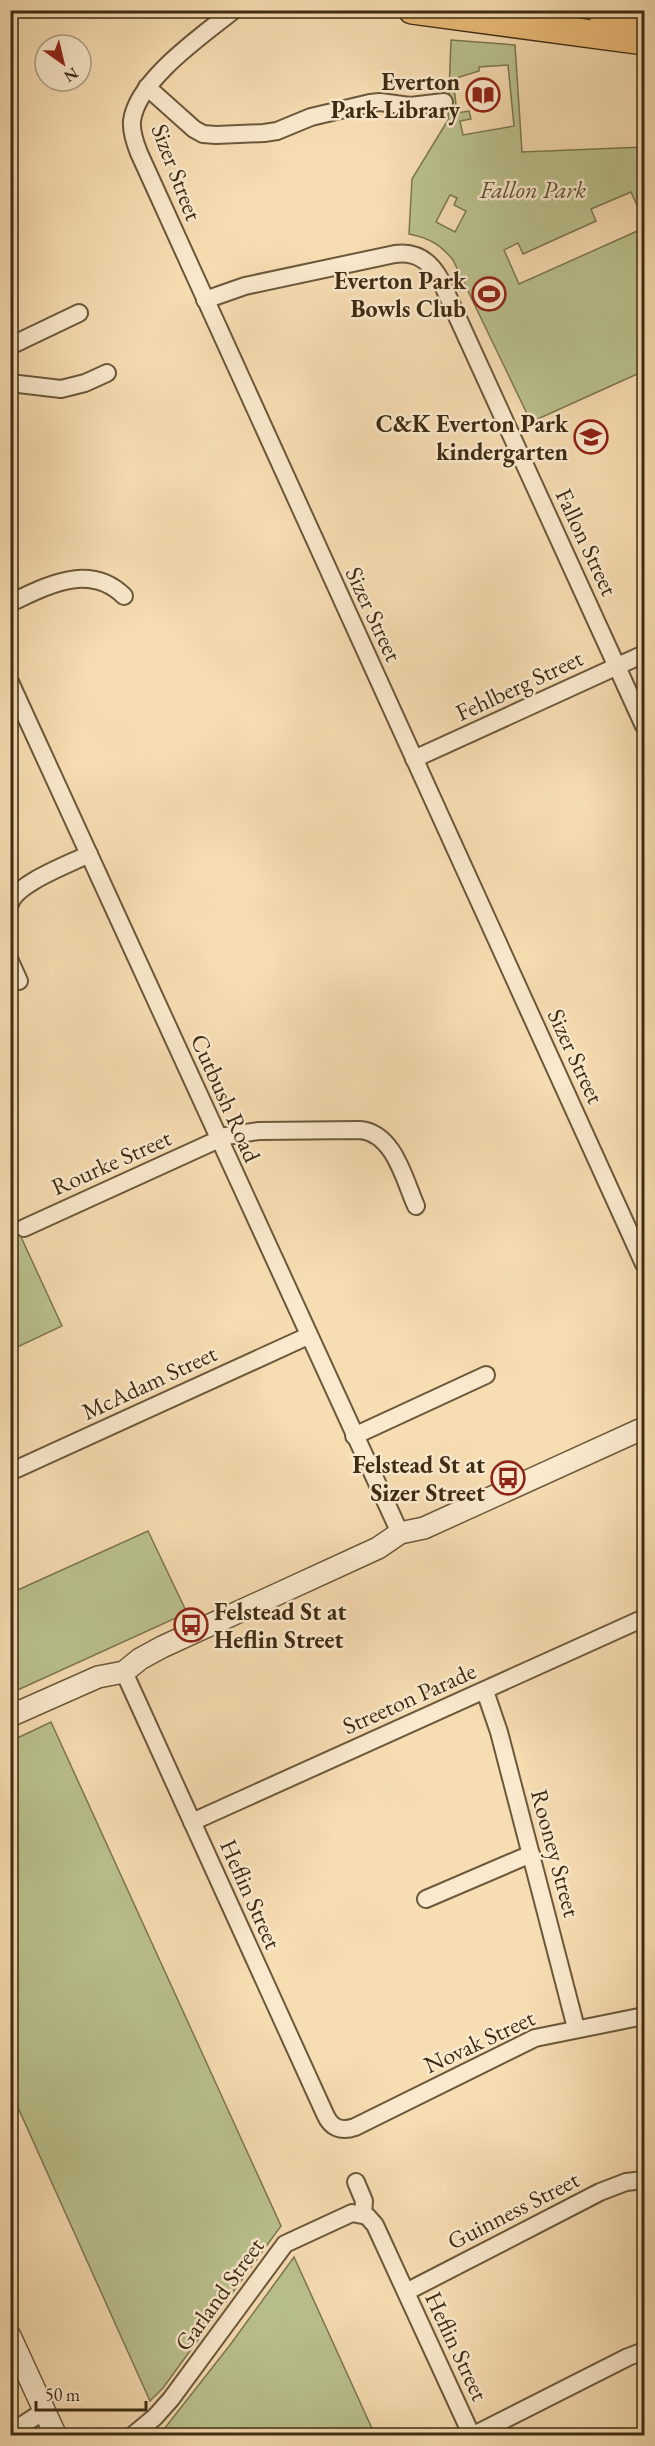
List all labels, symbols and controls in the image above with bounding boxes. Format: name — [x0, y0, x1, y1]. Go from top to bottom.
north arrow — [33, 33, 93, 93]
text: N — [60, 63, 82, 87]
place label: Everton Park Library — [331, 66, 460, 126]
library icon: Everton Park Library — [465, 77, 501, 113]
street label: Sizer Street — [144, 119, 210, 225]
park label: Fallon Park — [479, 174, 586, 205]
place label: Everton Park Bowls Club — [334, 265, 467, 324]
sports icon: Everton Park Bowls Club — [471, 276, 507, 312]
place label: C&K Everton Park kindergarten — [376, 408, 569, 468]
school or university icon: C&K Everton Park kindergarten — [573, 419, 609, 455]
street label: Fallon Street — [549, 483, 625, 601]
street label: Sizer Street — [339, 562, 410, 667]
street label: Fehlberg Street — [450, 642, 588, 728]
street label: Sizer Street — [541, 1004, 612, 1109]
street label: Cutbush Road — [184, 1029, 268, 1168]
street label: Rourke Street — [46, 1122, 176, 1202]
street label: McAdam Street — [77, 1337, 222, 1427]
place label: Felstead St at Sizer Street — [353, 1449, 485, 1508]
bus stop icon: Felstead St at Sizer Street — [490, 1460, 526, 1496]
place label: Felstead St at Heflin Street — [214, 1596, 346, 1655]
bus stop icon: Felstead St at Heflin Street — [173, 1607, 209, 1643]
street label: Streeton Parade — [337, 1655, 481, 1741]
street label: Rooney Street — [524, 1786, 588, 1921]
street label: Heflin Street — [213, 1834, 289, 1954]
street label: Novak Street — [419, 2002, 540, 2080]
street label: Guinness Street — [442, 2163, 584, 2256]
street label: Garland Street — [167, 2231, 271, 2357]
street label: Heflin Street — [418, 2286, 496, 2406]
scale bar — [36, 2374, 146, 2412]
text: 50 m — [45, 2383, 80, 2406]

